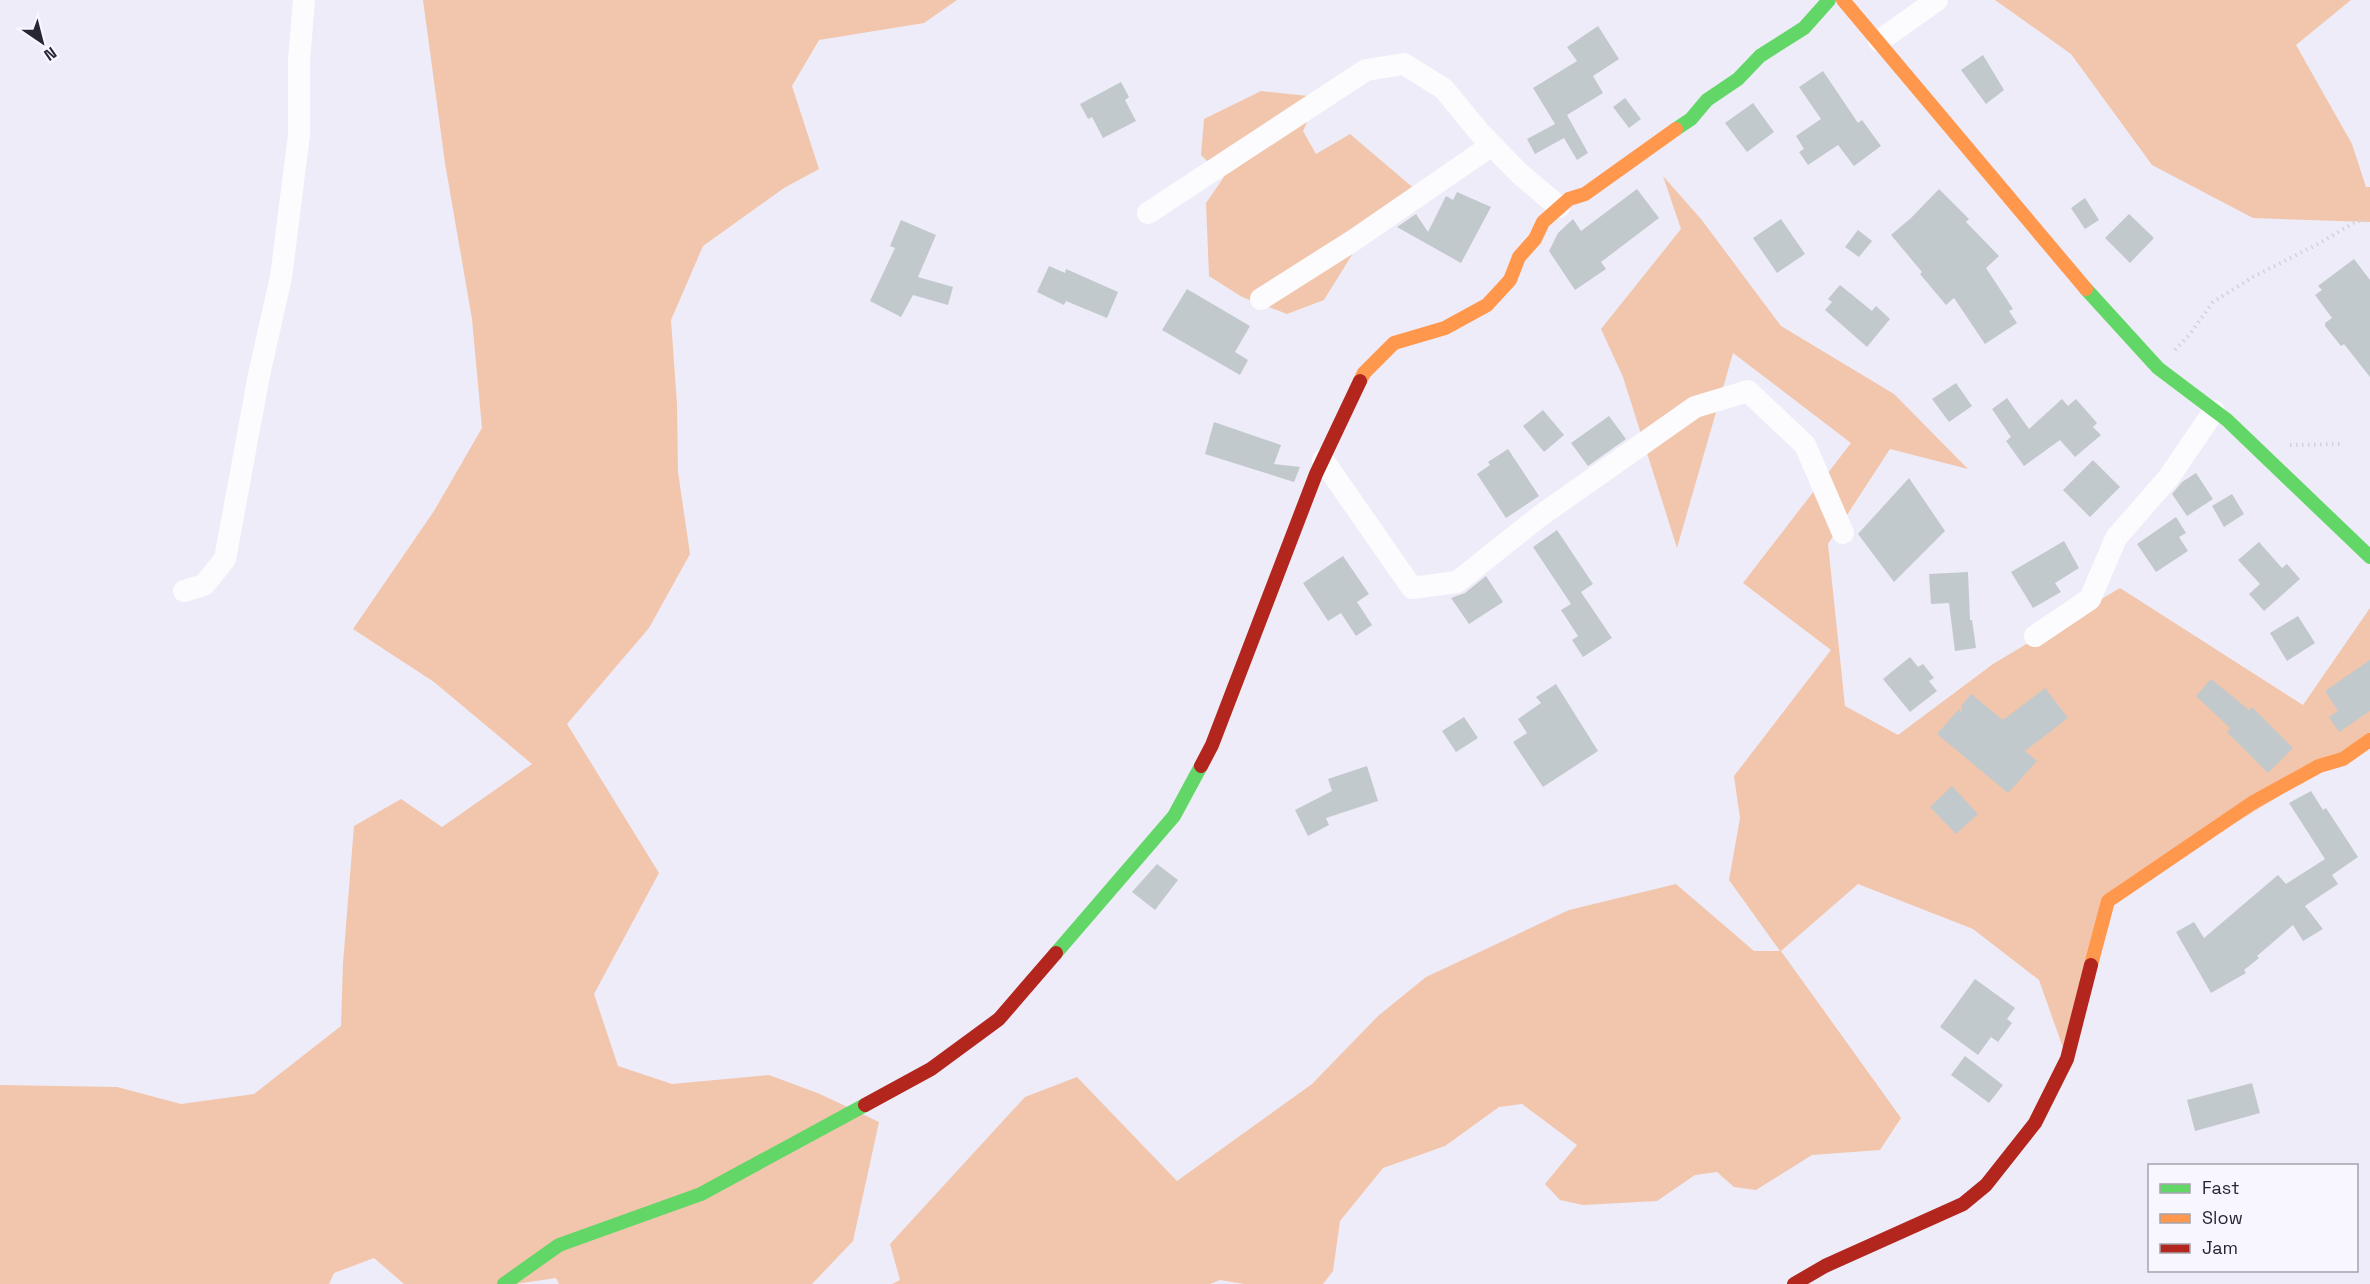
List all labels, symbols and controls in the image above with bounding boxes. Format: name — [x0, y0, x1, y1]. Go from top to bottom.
north arrow — [12, 12, 72, 72]
text: N — [40, 42, 61, 66]
legend — [2148, 1164, 2358, 1272]
text: Fast — [2202, 1176, 2239, 1199]
text: Slow — [2202, 1206, 2243, 1229]
text: Jam — [2202, 1236, 2238, 1259]

